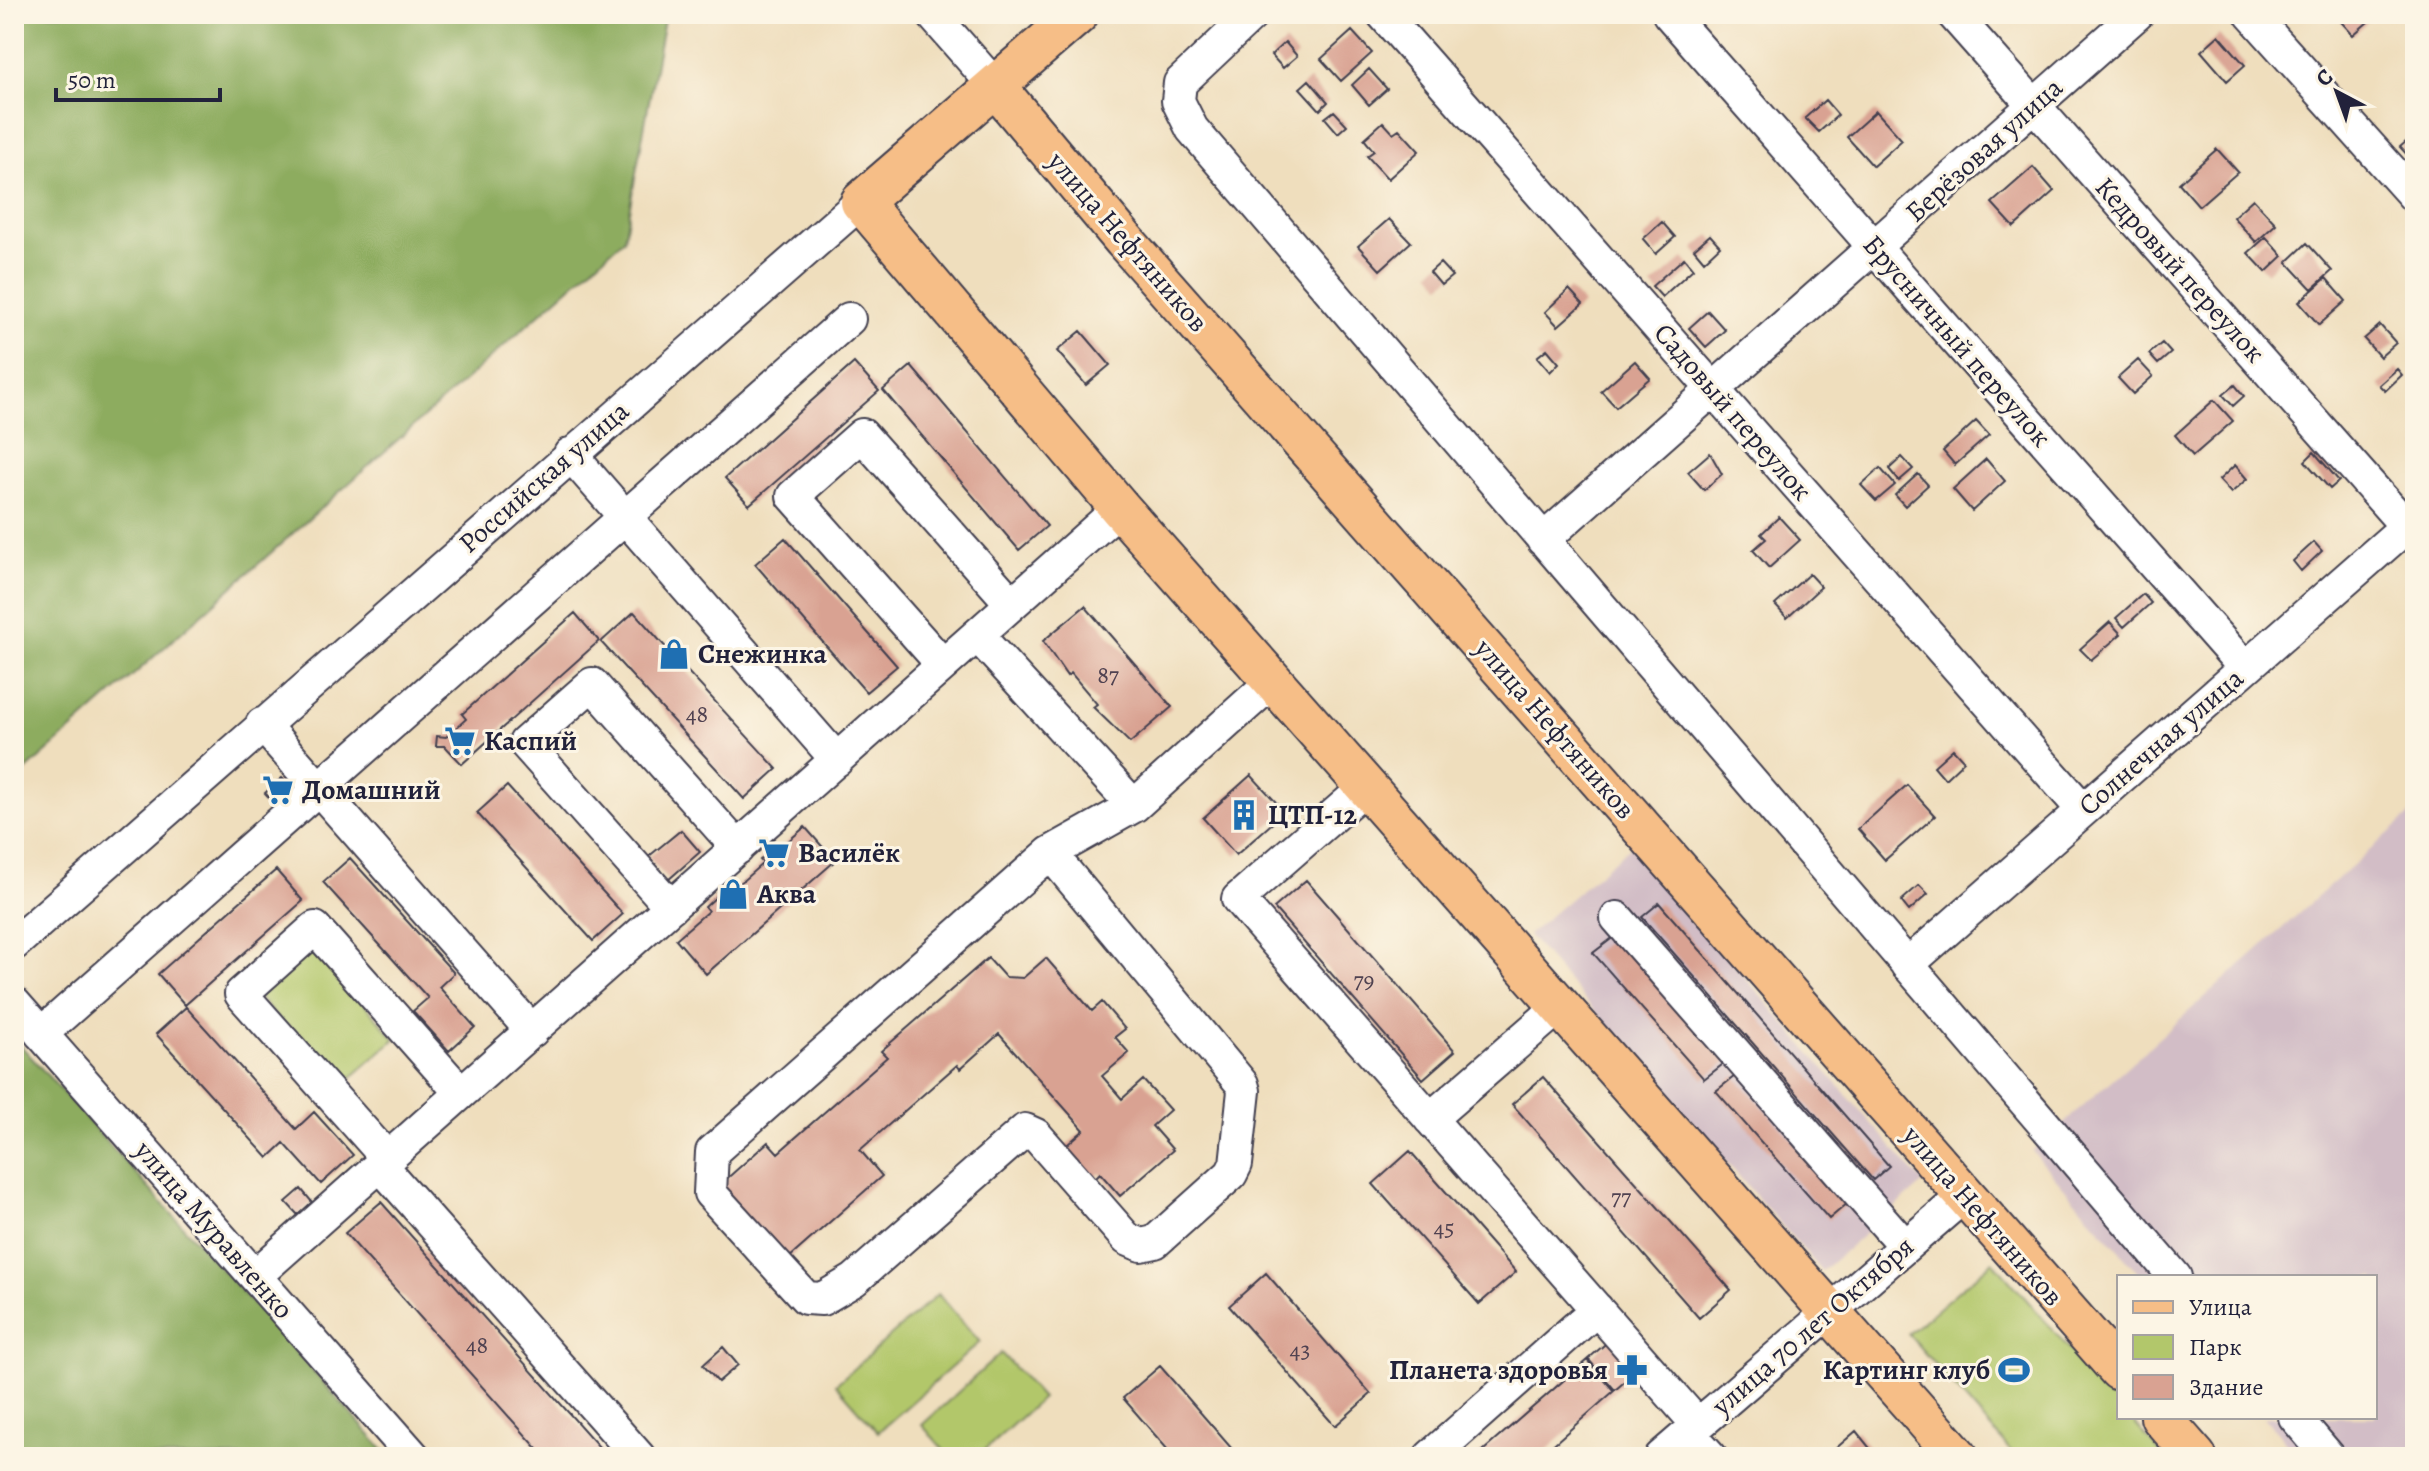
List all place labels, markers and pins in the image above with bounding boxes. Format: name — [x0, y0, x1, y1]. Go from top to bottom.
place label: Снежинка — [698, 635, 828, 673]
shop icon: Снежинка — [657, 637, 691, 671]
place label: Каспий — [484, 722, 577, 760]
supermarket icon: Каспий — [443, 724, 477, 758]
place label: Домашний — [302, 771, 441, 809]
supermarket icon: Домашний — [261, 773, 295, 807]
place label: ЦТП-12 — [1268, 796, 1358, 834]
building icon: ЦТП-12 — [1227, 798, 1261, 832]
place label: Василёк — [798, 834, 900, 872]
supermarket icon: Василёк — [757, 836, 791, 870]
place label: Аква — [756, 875, 817, 913]
shop icon: Аква — [716, 877, 750, 911]
place label: Планета здоровья — [1389, 1351, 1608, 1389]
place label: Картинг клуб — [1823, 1351, 1990, 1389]
pharmacy icon: Планета здоровья — [1615, 1353, 1649, 1387]
sports icon: Картинг клуб — [1997, 1353, 2031, 1387]

